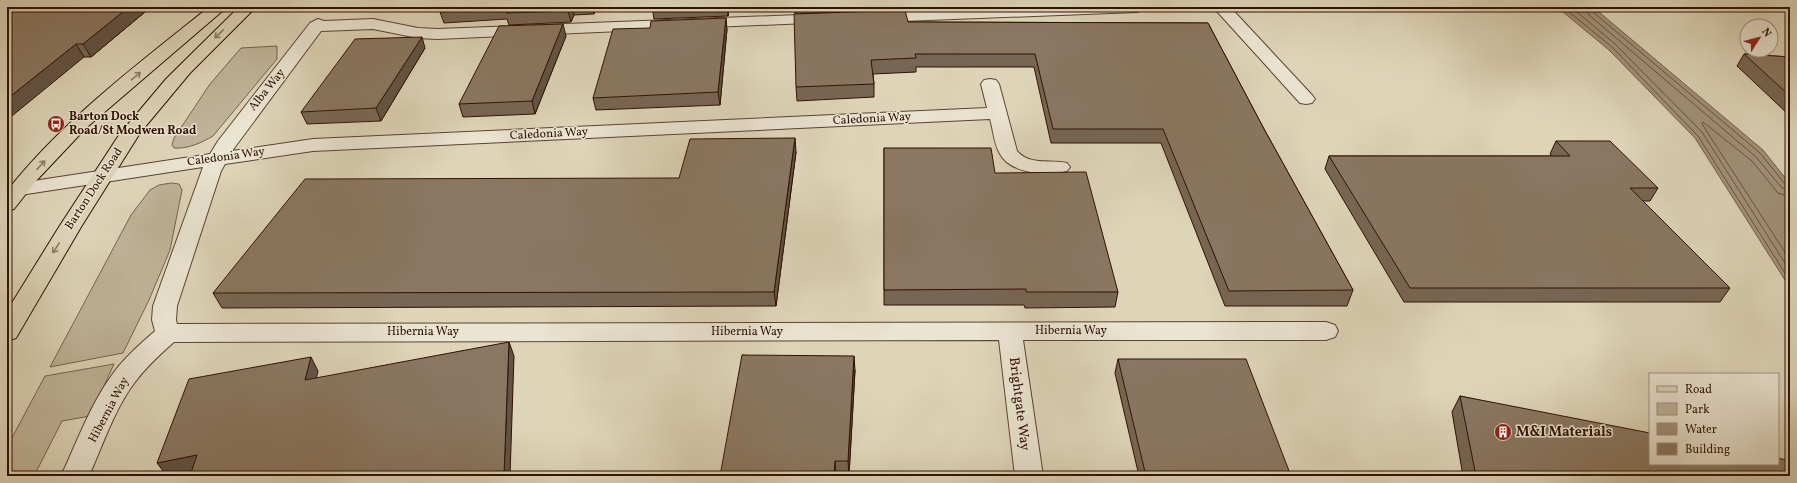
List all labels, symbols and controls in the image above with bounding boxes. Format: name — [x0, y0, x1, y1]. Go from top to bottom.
north arrow — [1739, 18, 1779, 58]
text: N — [1757, 25, 1774, 41]
one-way arrow — [214, 29, 224, 38]
street label: Alba Way — [245, 65, 289, 114]
one-way arrow — [130, 72, 141, 81]
place label: Barton Dock Road/St Modwen Road — [69, 109, 197, 139]
street label: Caledonia Way — [832, 109, 912, 129]
bus stop icon: Barton Dock Road/St Modwen Road — [46, 114, 66, 134]
street label: Caledonia Way — [509, 124, 589, 144]
street label: Caledonia Way — [186, 144, 266, 170]
street label: Barton Dock Road — [61, 145, 127, 233]
one-way arrow — [36, 160, 46, 170]
one-way arrow — [52, 242, 60, 254]
street label: Hibernia Way — [1035, 323, 1108, 339]
street label: Hibernia Way — [387, 324, 460, 340]
street label: Hibernia Way — [711, 324, 784, 340]
street label: Brightgate Way — [1004, 356, 1034, 452]
legend — [1649, 373, 1779, 465]
street label: Hibernia Way — [85, 374, 133, 446]
text: Road — [1685, 382, 1712, 398]
text: Park — [1685, 402, 1710, 418]
building icon: M&I Materials — [1493, 422, 1513, 442]
text: Water — [1685, 422, 1717, 438]
place label: M&I Materials — [1516, 423, 1612, 442]
text: Building — [1685, 442, 1730, 458]

